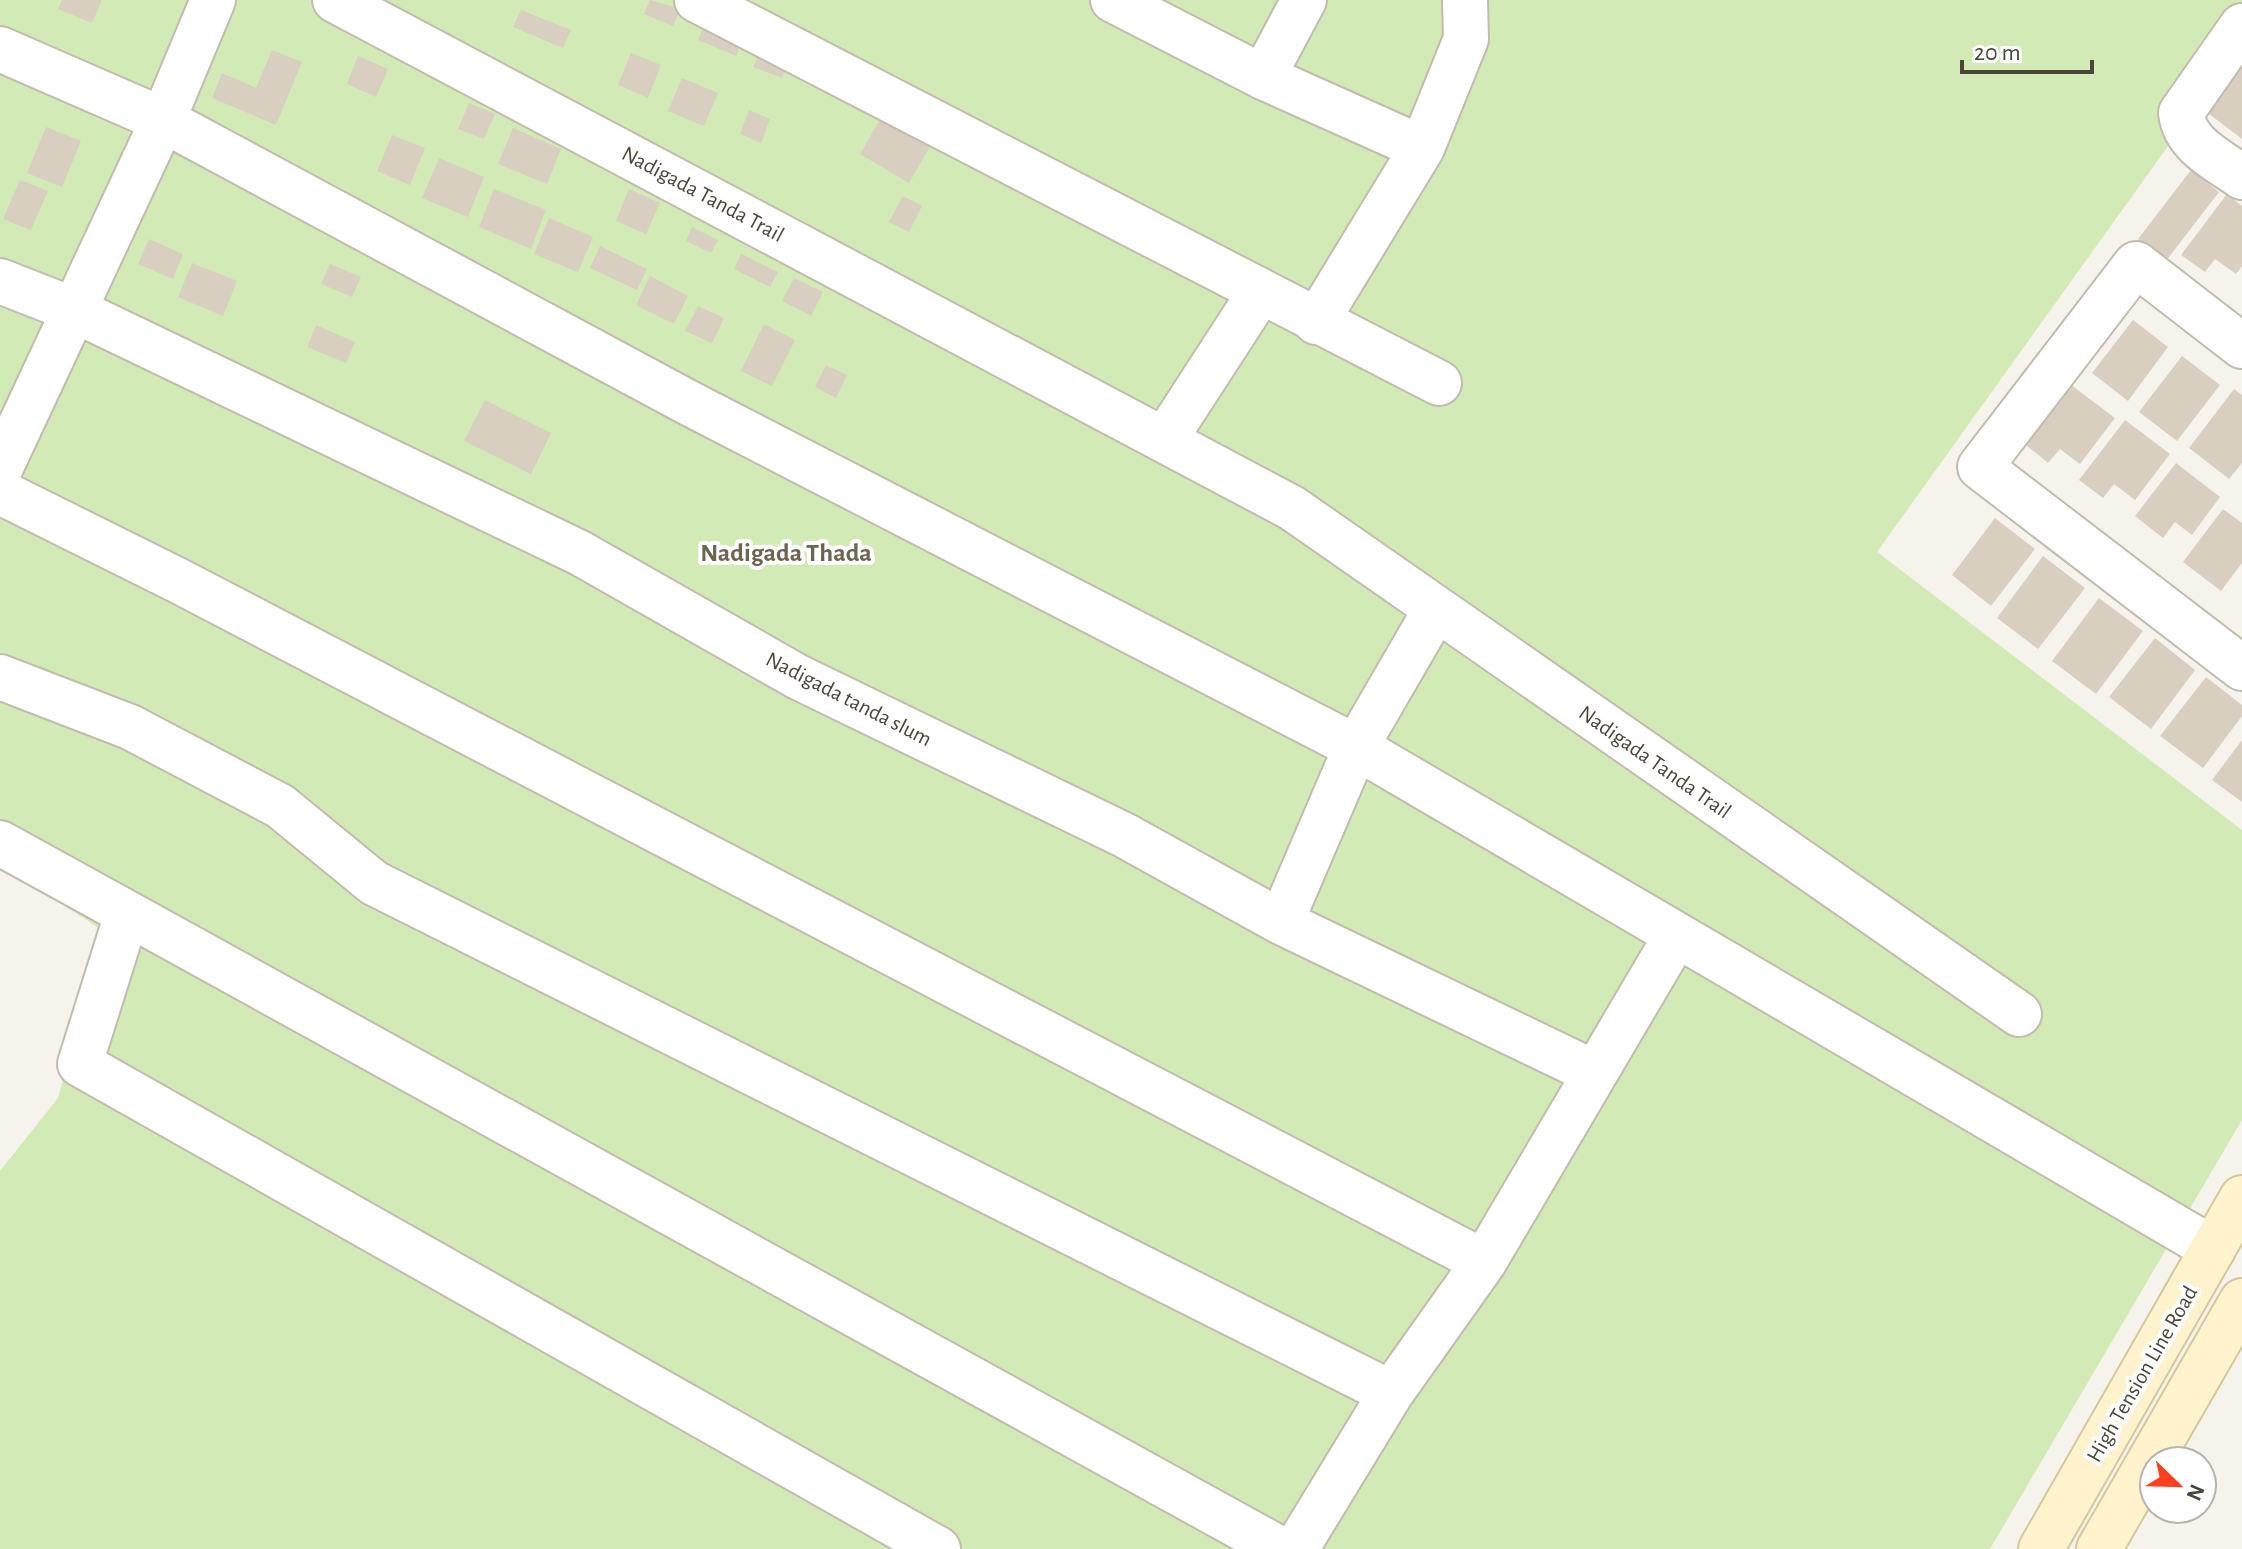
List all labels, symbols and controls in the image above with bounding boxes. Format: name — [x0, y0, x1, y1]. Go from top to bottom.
scale bar — [1962, 24, 2092, 74]
text: 20 m — [1974, 41, 2021, 65]
street label: Nadigada Tanda Trail — [618, 142, 788, 246]
district label: Nadigada Thada — [700, 540, 872, 566]
street label: Nadigada tanda slum — [763, 648, 935, 750]
street label: Nadigada Tanda Trail — [1575, 701, 1735, 823]
street label: High Tension Line Road — [2083, 1282, 2201, 1466]
north arrow — [2138, 1445, 2218, 1525]
text: N — [2182, 1481, 2209, 1504]

